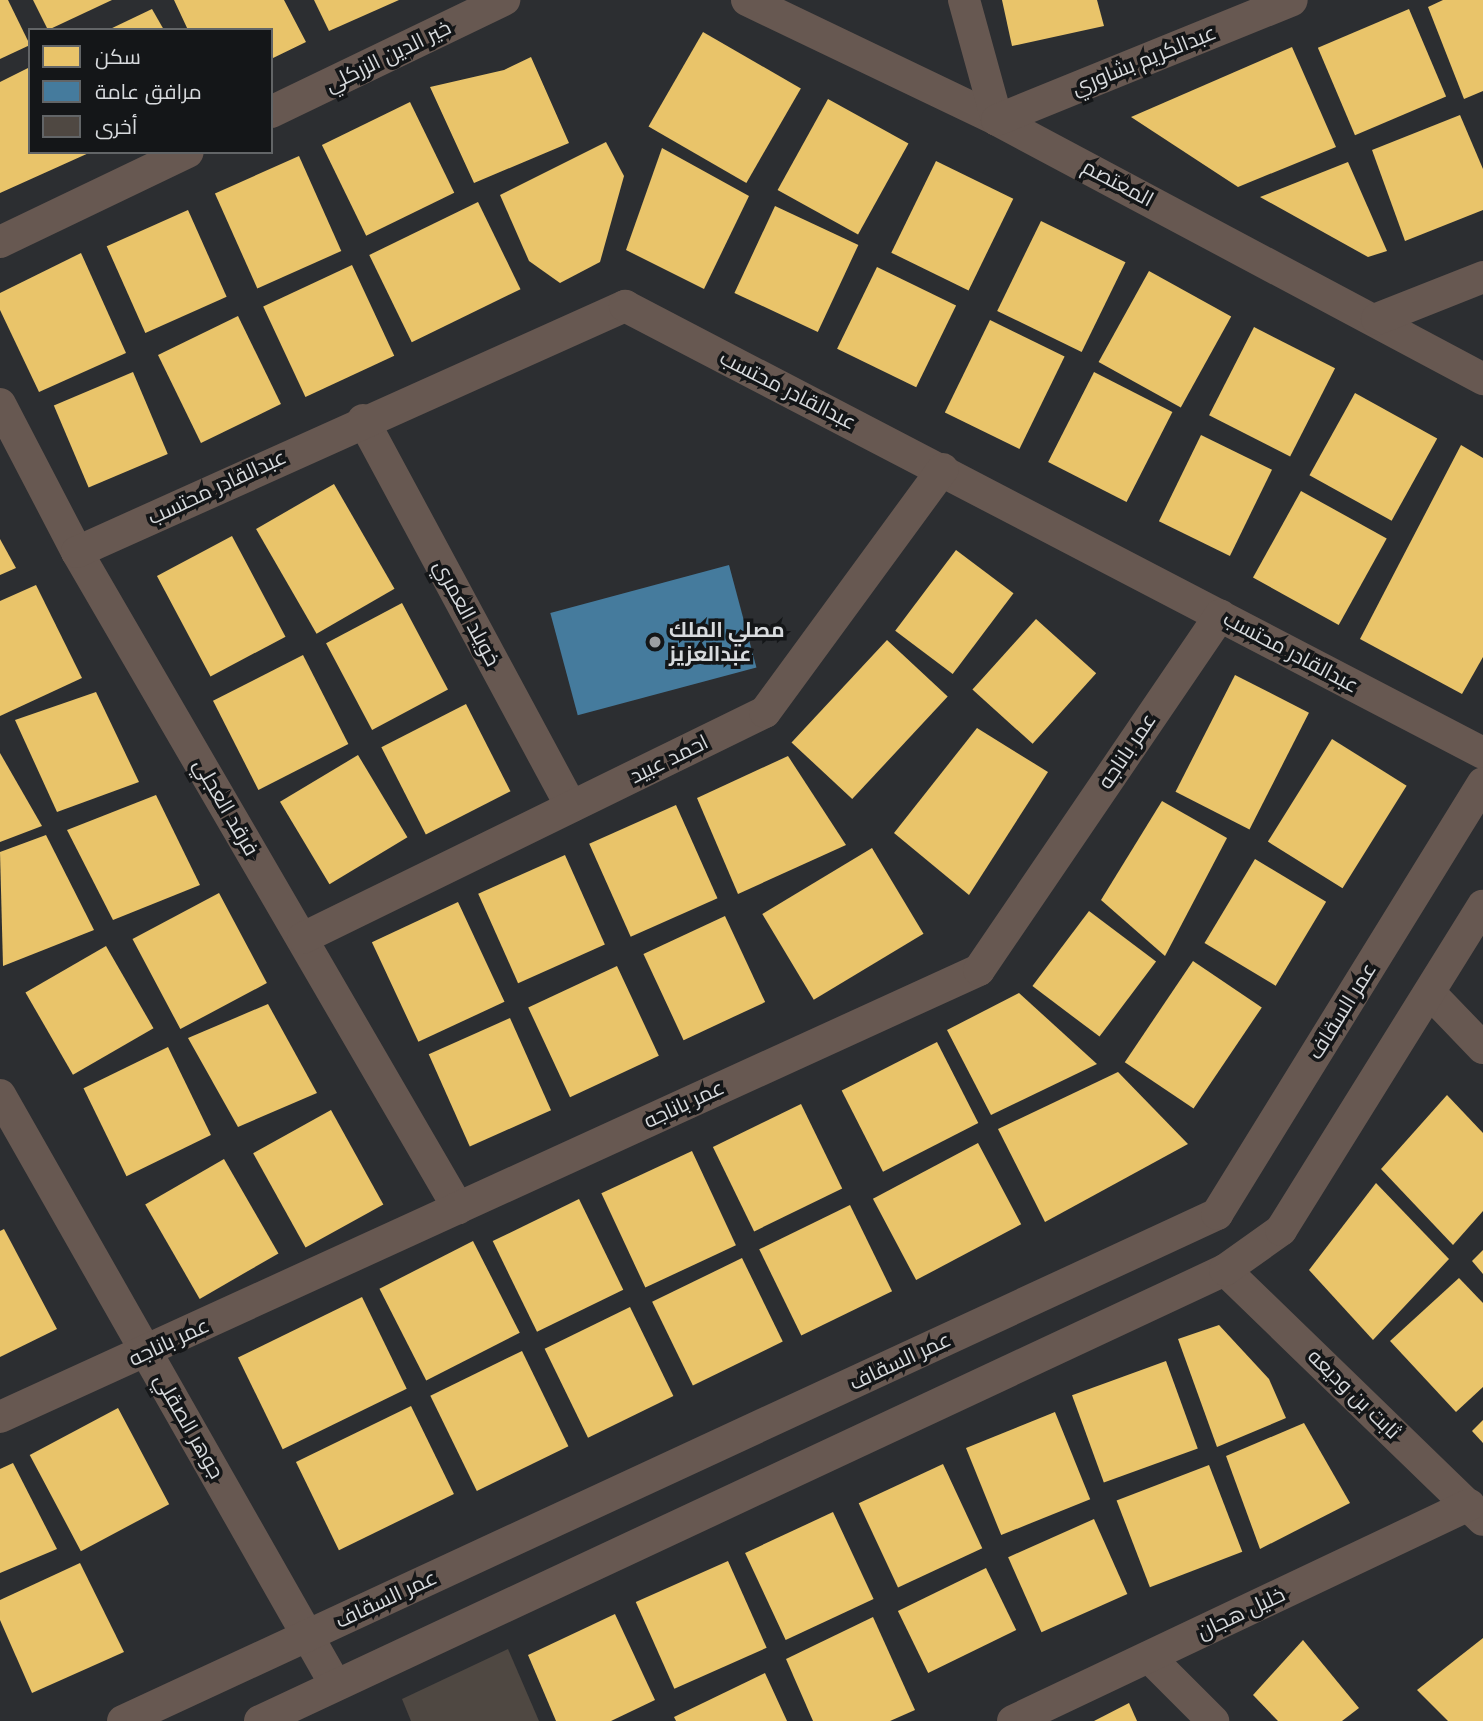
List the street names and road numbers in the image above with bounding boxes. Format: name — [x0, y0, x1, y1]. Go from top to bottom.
street label: خير الدين الزركلي — [321, 15, 455, 97]
street label: عبدالكريم بشاوري — [1068, 20, 1220, 100]
street label: المعتصم — [1078, 154, 1158, 212]
street label: عبدالقادر محتسب — [716, 345, 860, 435]
street label: عبدالقادر محتسب — [144, 444, 290, 530]
street label: خويلد العمري — [428, 556, 506, 670]
street label: عبدالقادر محتسب — [1219, 606, 1363, 698]
street label: عمر باناجه — [1093, 708, 1161, 794]
street label: احمد عبيد — [626, 729, 712, 789]
street label: فرقد العجلي — [188, 754, 264, 860]
street label: عمر السقاف — [1302, 958, 1382, 1064]
street label: عمر باناجه — [640, 1074, 728, 1134]
street label: عمر باناجه — [125, 1312, 213, 1372]
street label: عمر السقاف — [845, 1326, 955, 1396]
street label: ثابت بن وديعه — [1303, 1344, 1405, 1444]
street label: جوهر الصقلي — [149, 1369, 229, 1483]
street label: عمر السقاف — [331, 1564, 441, 1634]
street label: خليل هجان — [1193, 1582, 1289, 1644]

